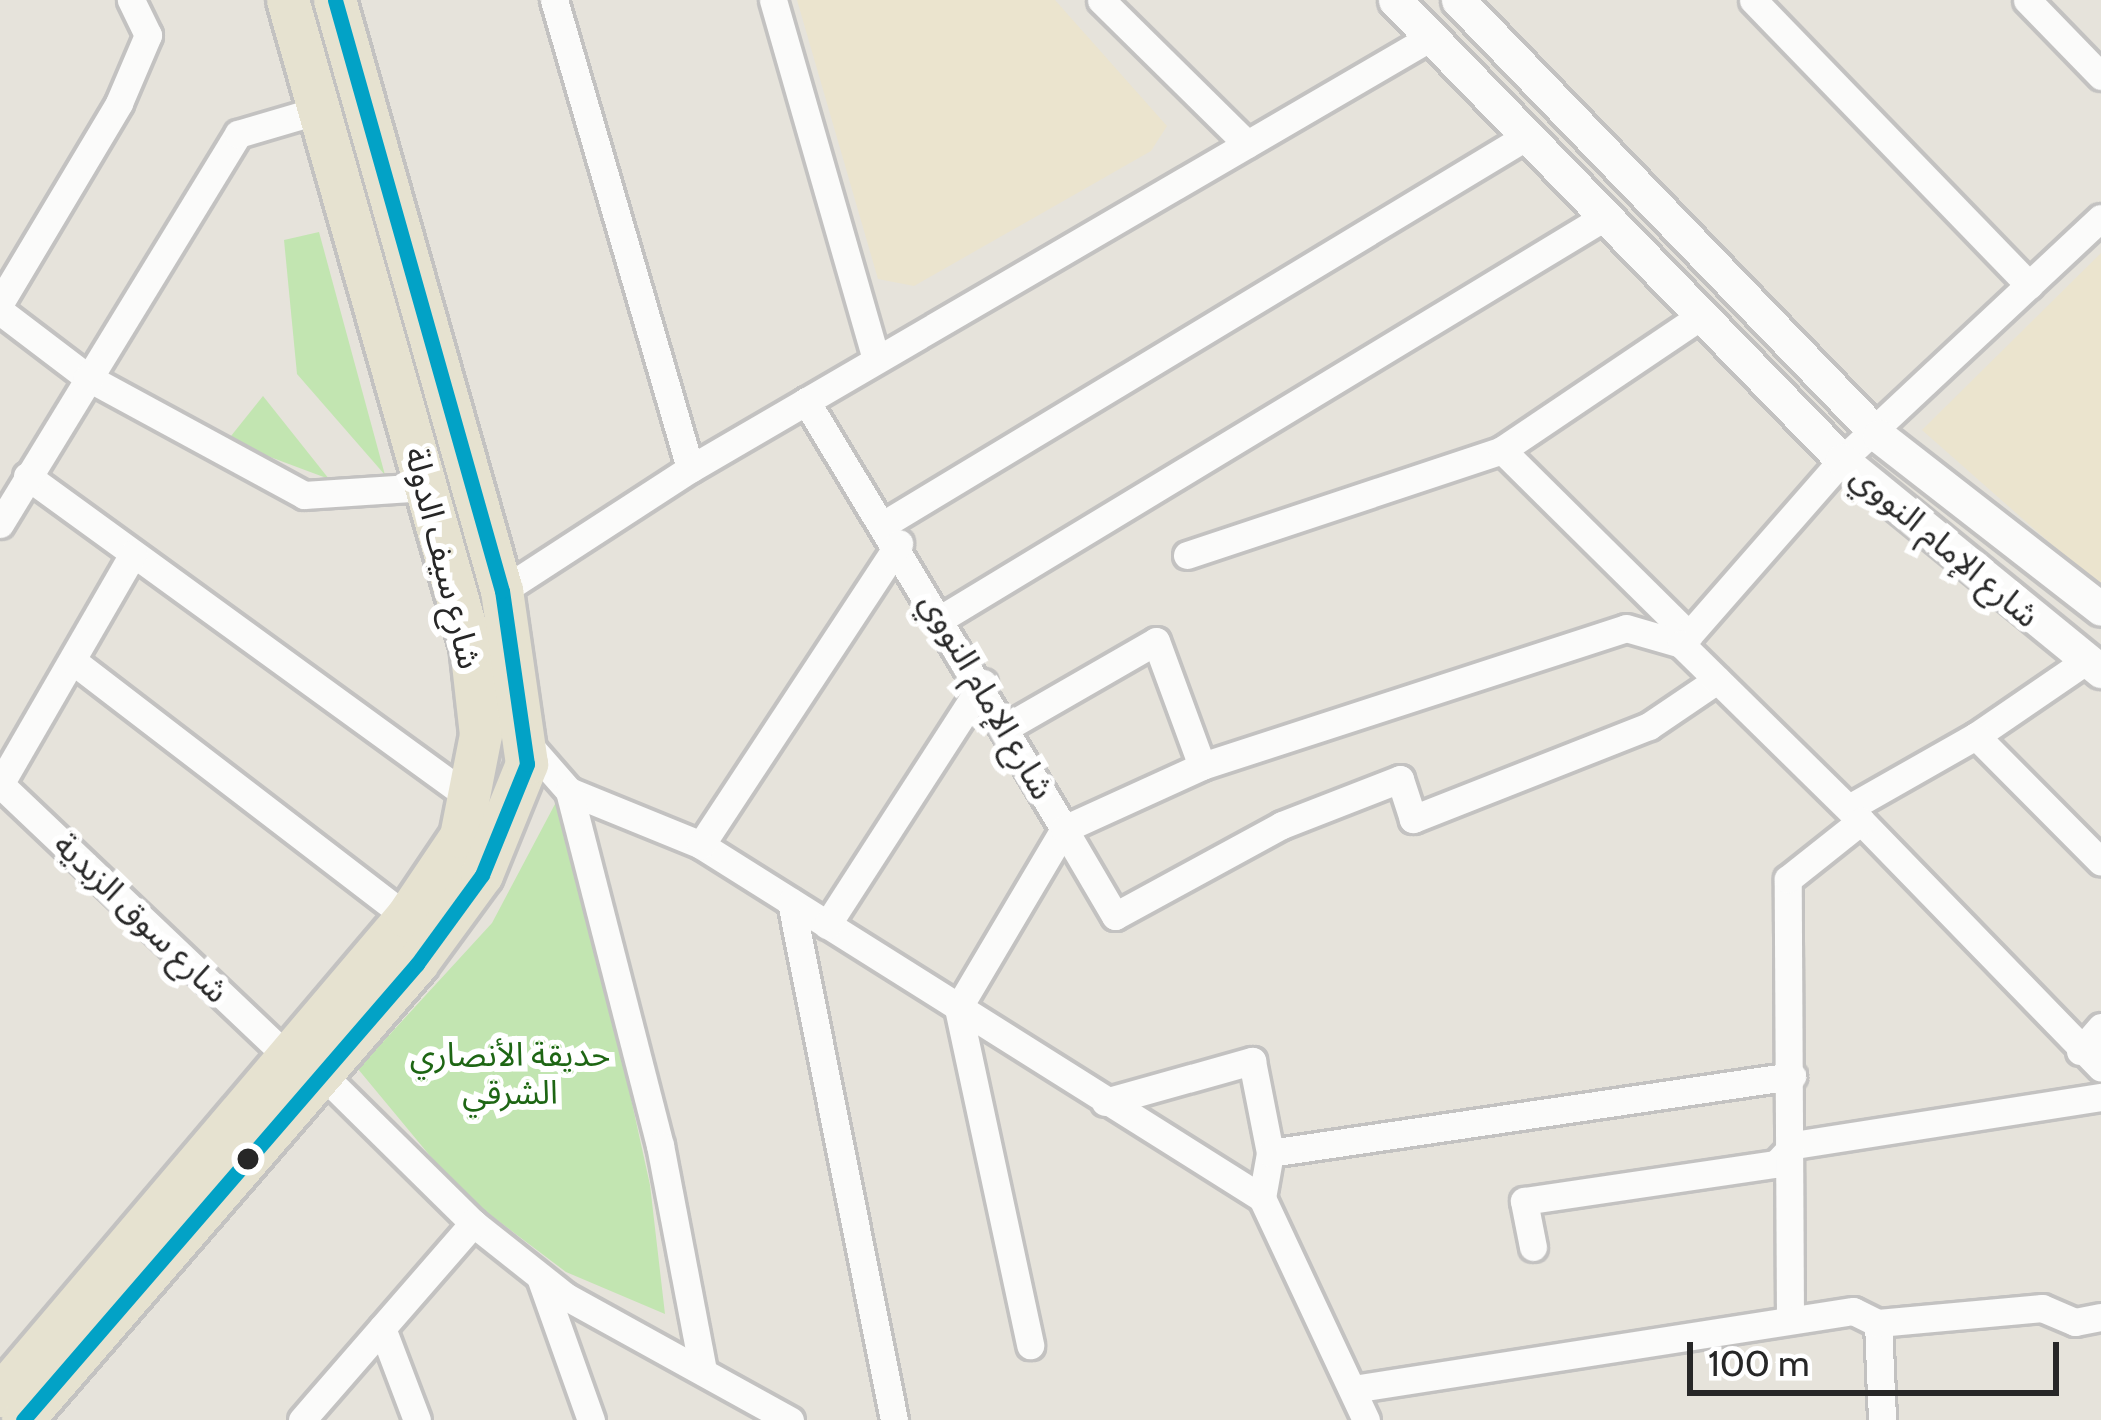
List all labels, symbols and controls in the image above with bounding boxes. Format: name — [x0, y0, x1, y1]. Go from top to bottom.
street label: شارع سيف الدولة — [396, 443, 490, 673]
street label: شارع الإمام النووي — [1843, 456, 2047, 636]
street label: شارع الإمام النووي — [912, 586, 1062, 806]
street label: شارع سوق الزبدية — [46, 825, 236, 1011]
park label: حديقة الأنصاري الشرقي — [410, 1035, 610, 1113]
unlabelled marker — [237, 1148, 259, 1170]
scale bar — [1693, 1318, 2065, 1392]
text: 100 m — [1708, 1341, 1810, 1385]

